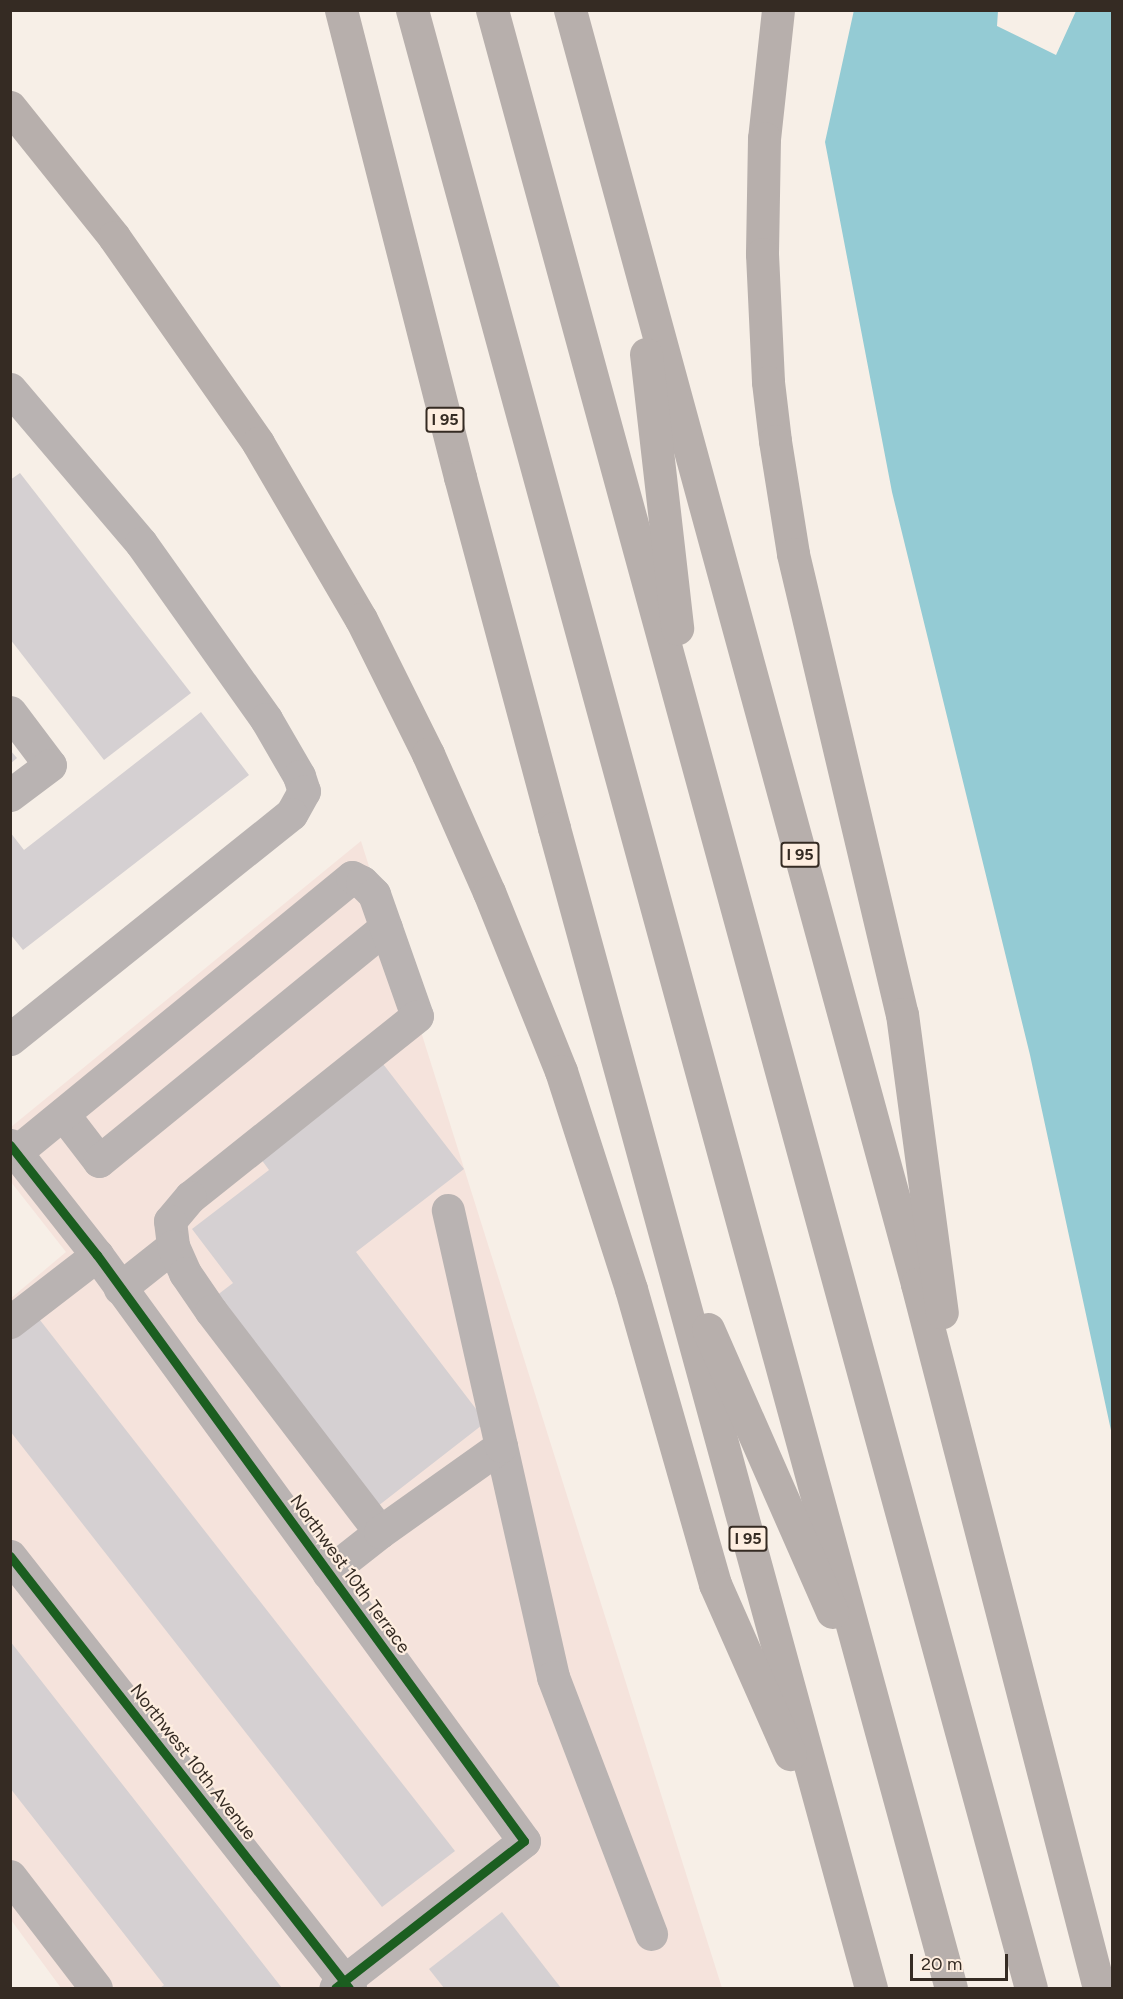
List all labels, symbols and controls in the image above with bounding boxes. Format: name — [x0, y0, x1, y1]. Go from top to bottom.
road number: I 95 — [424, 407, 466, 433]
road number: I 95 — [779, 842, 821, 868]
street label: Northwest 10th Terrace — [285, 1491, 415, 1657]
road number: I 95 — [727, 1526, 769, 1552]
street label: Northwest 10th Avenue — [125, 1680, 261, 1844]
scale bar — [913, 1942, 1010, 1980]
text: 20 m — [921, 1953, 962, 1975]

